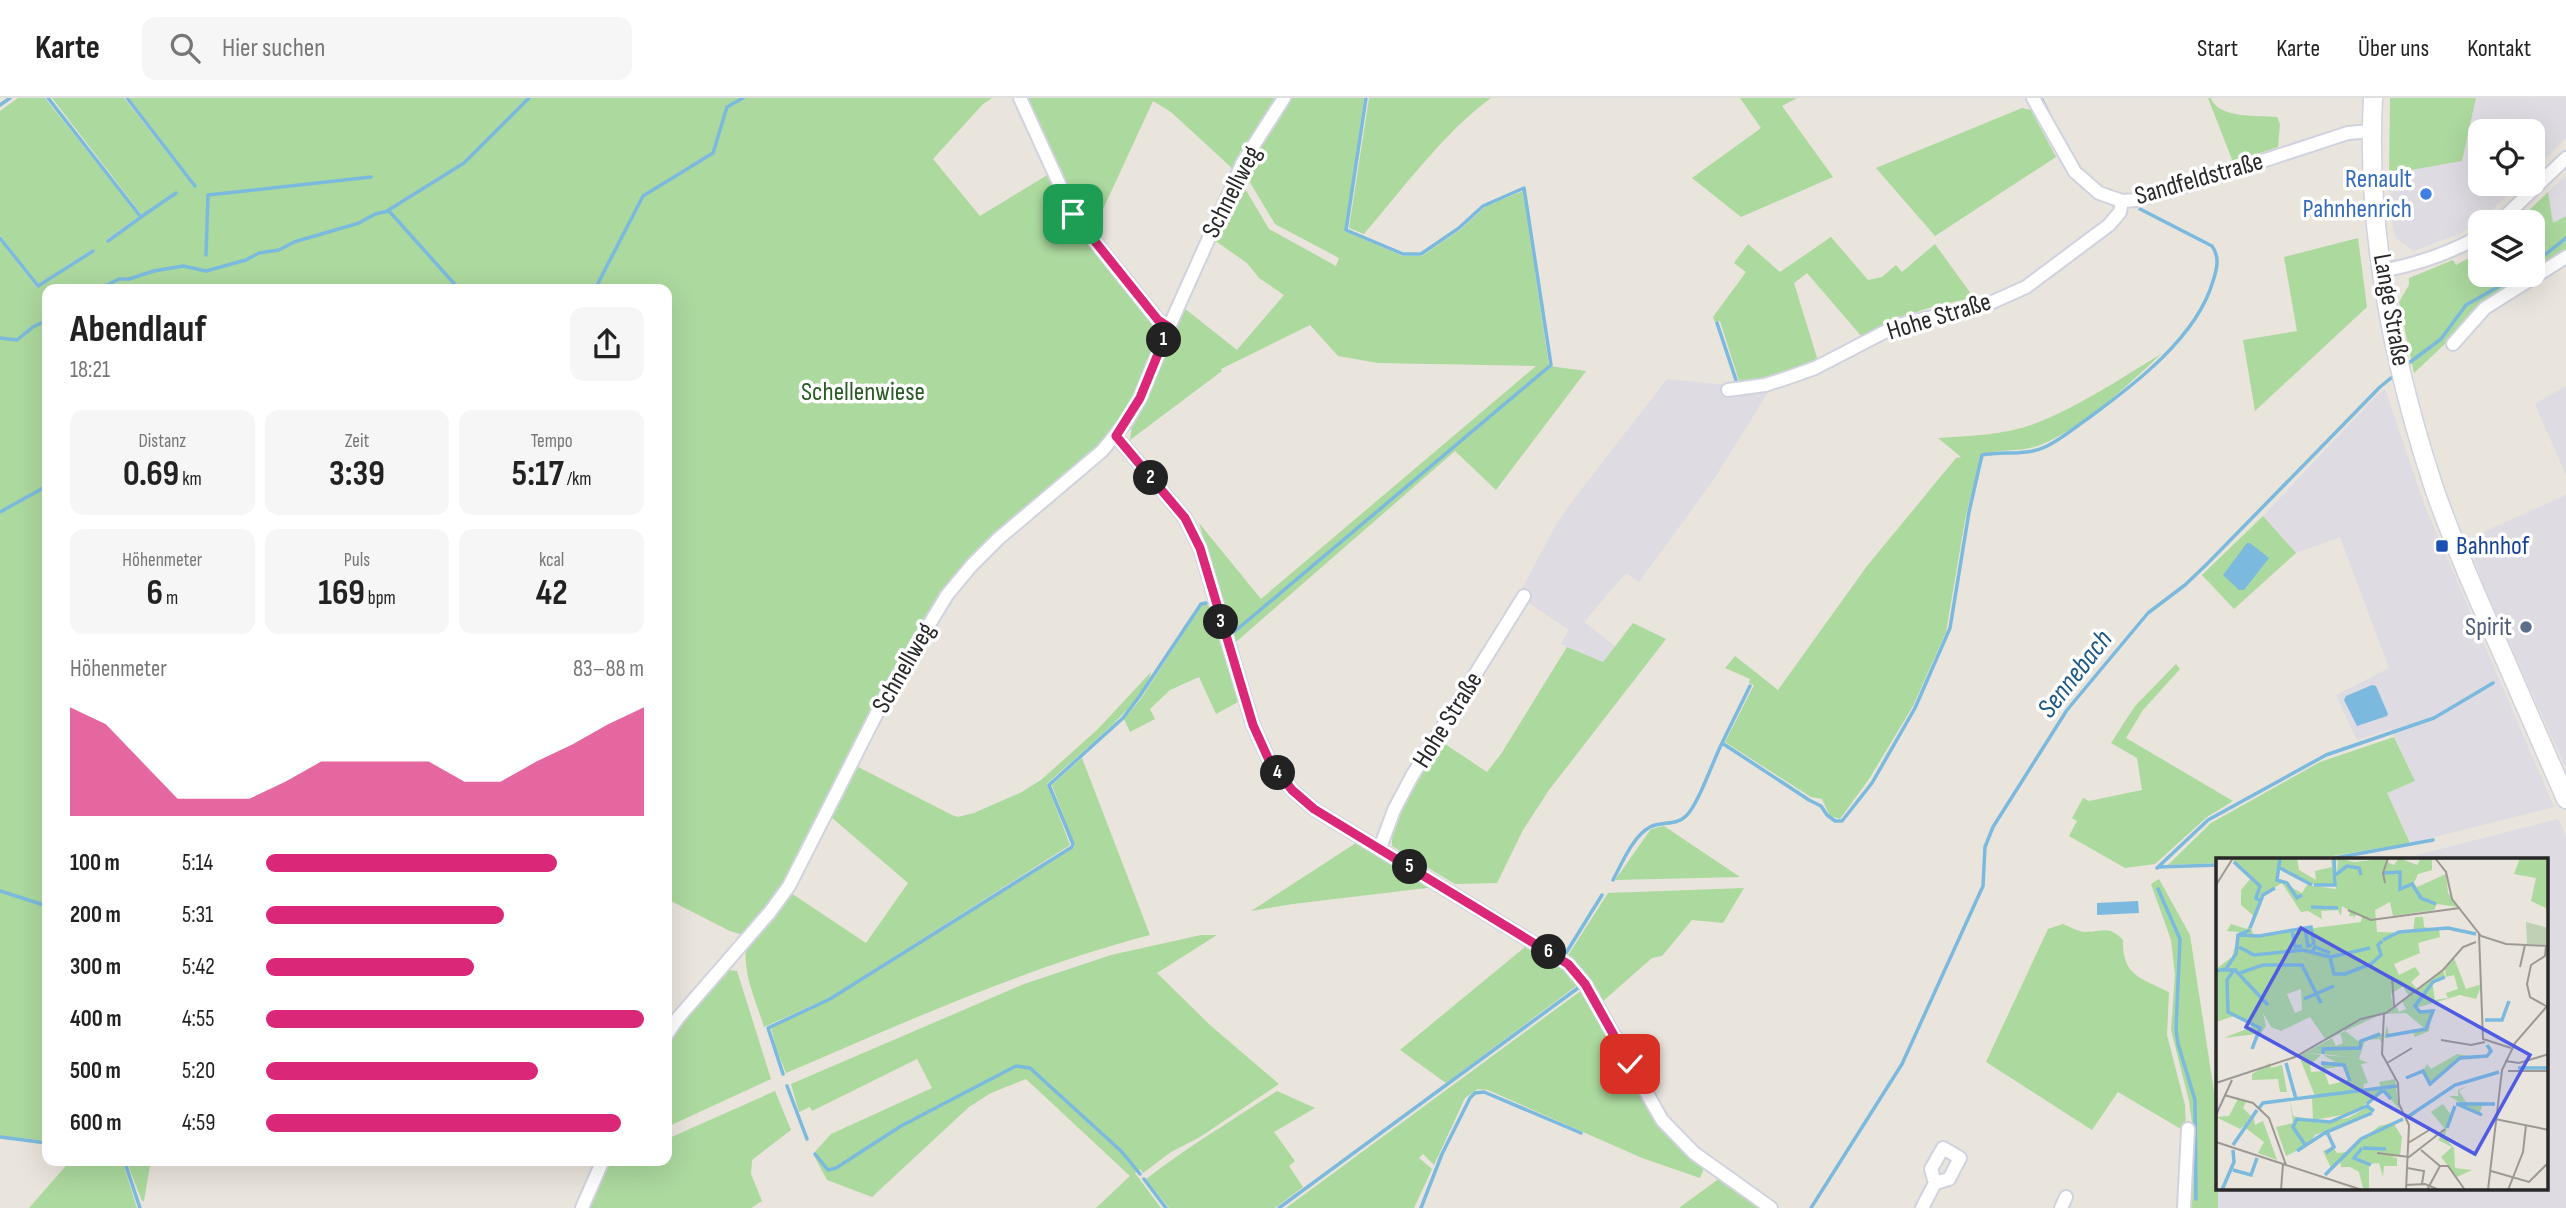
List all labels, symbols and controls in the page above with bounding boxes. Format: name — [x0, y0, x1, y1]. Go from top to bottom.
search box — [142, 17, 632, 80]
text: Karte — [35, 28, 100, 68]
icon: search — [166, 29, 204, 67]
text: Hier suchen — [222, 33, 325, 64]
text: Start — [2197, 34, 2238, 63]
text: Karte — [2276, 34, 2320, 63]
text: Über uns — [2358, 34, 2429, 63]
text: Kontakt — [2467, 34, 2531, 63]
map controls — [2468, 119, 2545, 287]
button: locate — [2468, 119, 2545, 196]
street label: Schnellweg — [1196, 141, 1268, 243]
street label: Sandfeldstraße — [2131, 146, 2267, 212]
place label: Renault Pahnhenrich — [2303, 164, 2412, 225]
pin — [1043, 184, 1103, 244]
marker: Renault Pahnhenrich — [2418, 186, 2434, 202]
icon: arrive — [1054, 195, 1092, 233]
button: layers — [2468, 210, 2545, 287]
street label: Lange Straße — [2366, 252, 2416, 368]
street label: Hohe Straße — [1883, 287, 1995, 347]
text: Abendlauf — [70, 307, 206, 352]
button: share — [570, 307, 644, 381]
pin: 1 — [1146, 322, 1182, 358]
text: 1 — [1160, 328, 1167, 351]
text: 18:21 — [70, 356, 110, 384]
park label: Schellenwiese — [801, 377, 925, 408]
text: Distanz — [138, 430, 186, 453]
text: Zeit — [345, 430, 369, 453]
text: Tempo — [531, 430, 573, 453]
text: 0.69 — [123, 453, 179, 496]
text: 3:39 — [329, 453, 385, 496]
text: 5:17 — [512, 453, 564, 496]
pin: 2 — [1134, 460, 1168, 496]
text: 2 — [1146, 466, 1155, 489]
text: km — [179, 468, 202, 491]
text: /km — [564, 468, 592, 491]
place label: Bahnhof — [2456, 531, 2530, 562]
marker: Bahnhof — [2434, 538, 2450, 554]
text: Höhenmeter — [122, 549, 202, 572]
text: Puls — [344, 549, 370, 572]
text: kcal — [539, 549, 564, 572]
text: 6 — [146, 572, 163, 615]
text: 169 — [318, 572, 365, 615]
text: 42 — [536, 572, 568, 615]
text: m — [163, 587, 178, 610]
text: bpm — [365, 587, 396, 610]
pin: 3 — [1204, 604, 1238, 640]
text: 3 — [1216, 610, 1225, 633]
place label: Spirit — [2465, 612, 2512, 643]
street label: Schnellweg — [866, 617, 942, 719]
marker: Spirit — [2518, 619, 2534, 635]
water label: Sennebach — [2030, 623, 2120, 725]
text: Höhenmeter — [70, 655, 167, 683]
text: 83–88 m — [573, 655, 644, 683]
street label: Hohe Straße — [1406, 666, 1490, 774]
pin: 4 — [1260, 756, 1296, 790]
text: 4 — [1273, 761, 1282, 784]
text: 100 m — [70, 849, 120, 877]
text: 5:14 — [182, 849, 213, 877]
pin: 5 — [1392, 850, 1428, 884]
text: 5 — [1405, 855, 1414, 878]
inset map — [2216, 858, 2548, 1190]
text: 200 m — [70, 901, 121, 929]
text: 5:31 — [182, 901, 213, 929]
pin: 6 — [1532, 934, 1566, 970]
text: 6 — [1544, 940, 1553, 963]
text: 300 m — [70, 953, 121, 981]
text: 5:42 — [182, 953, 215, 981]
text: 400 m — [70, 1005, 121, 1033]
text: 4:55 — [182, 1005, 214, 1033]
pin — [1600, 1034, 1660, 1094]
icon: check — [1611, 1045, 1649, 1083]
text: 500 m — [70, 1057, 121, 1085]
text: 5:20 — [182, 1057, 215, 1085]
text: 600 m — [70, 1109, 122, 1137]
text: 4:59 — [182, 1109, 215, 1137]

